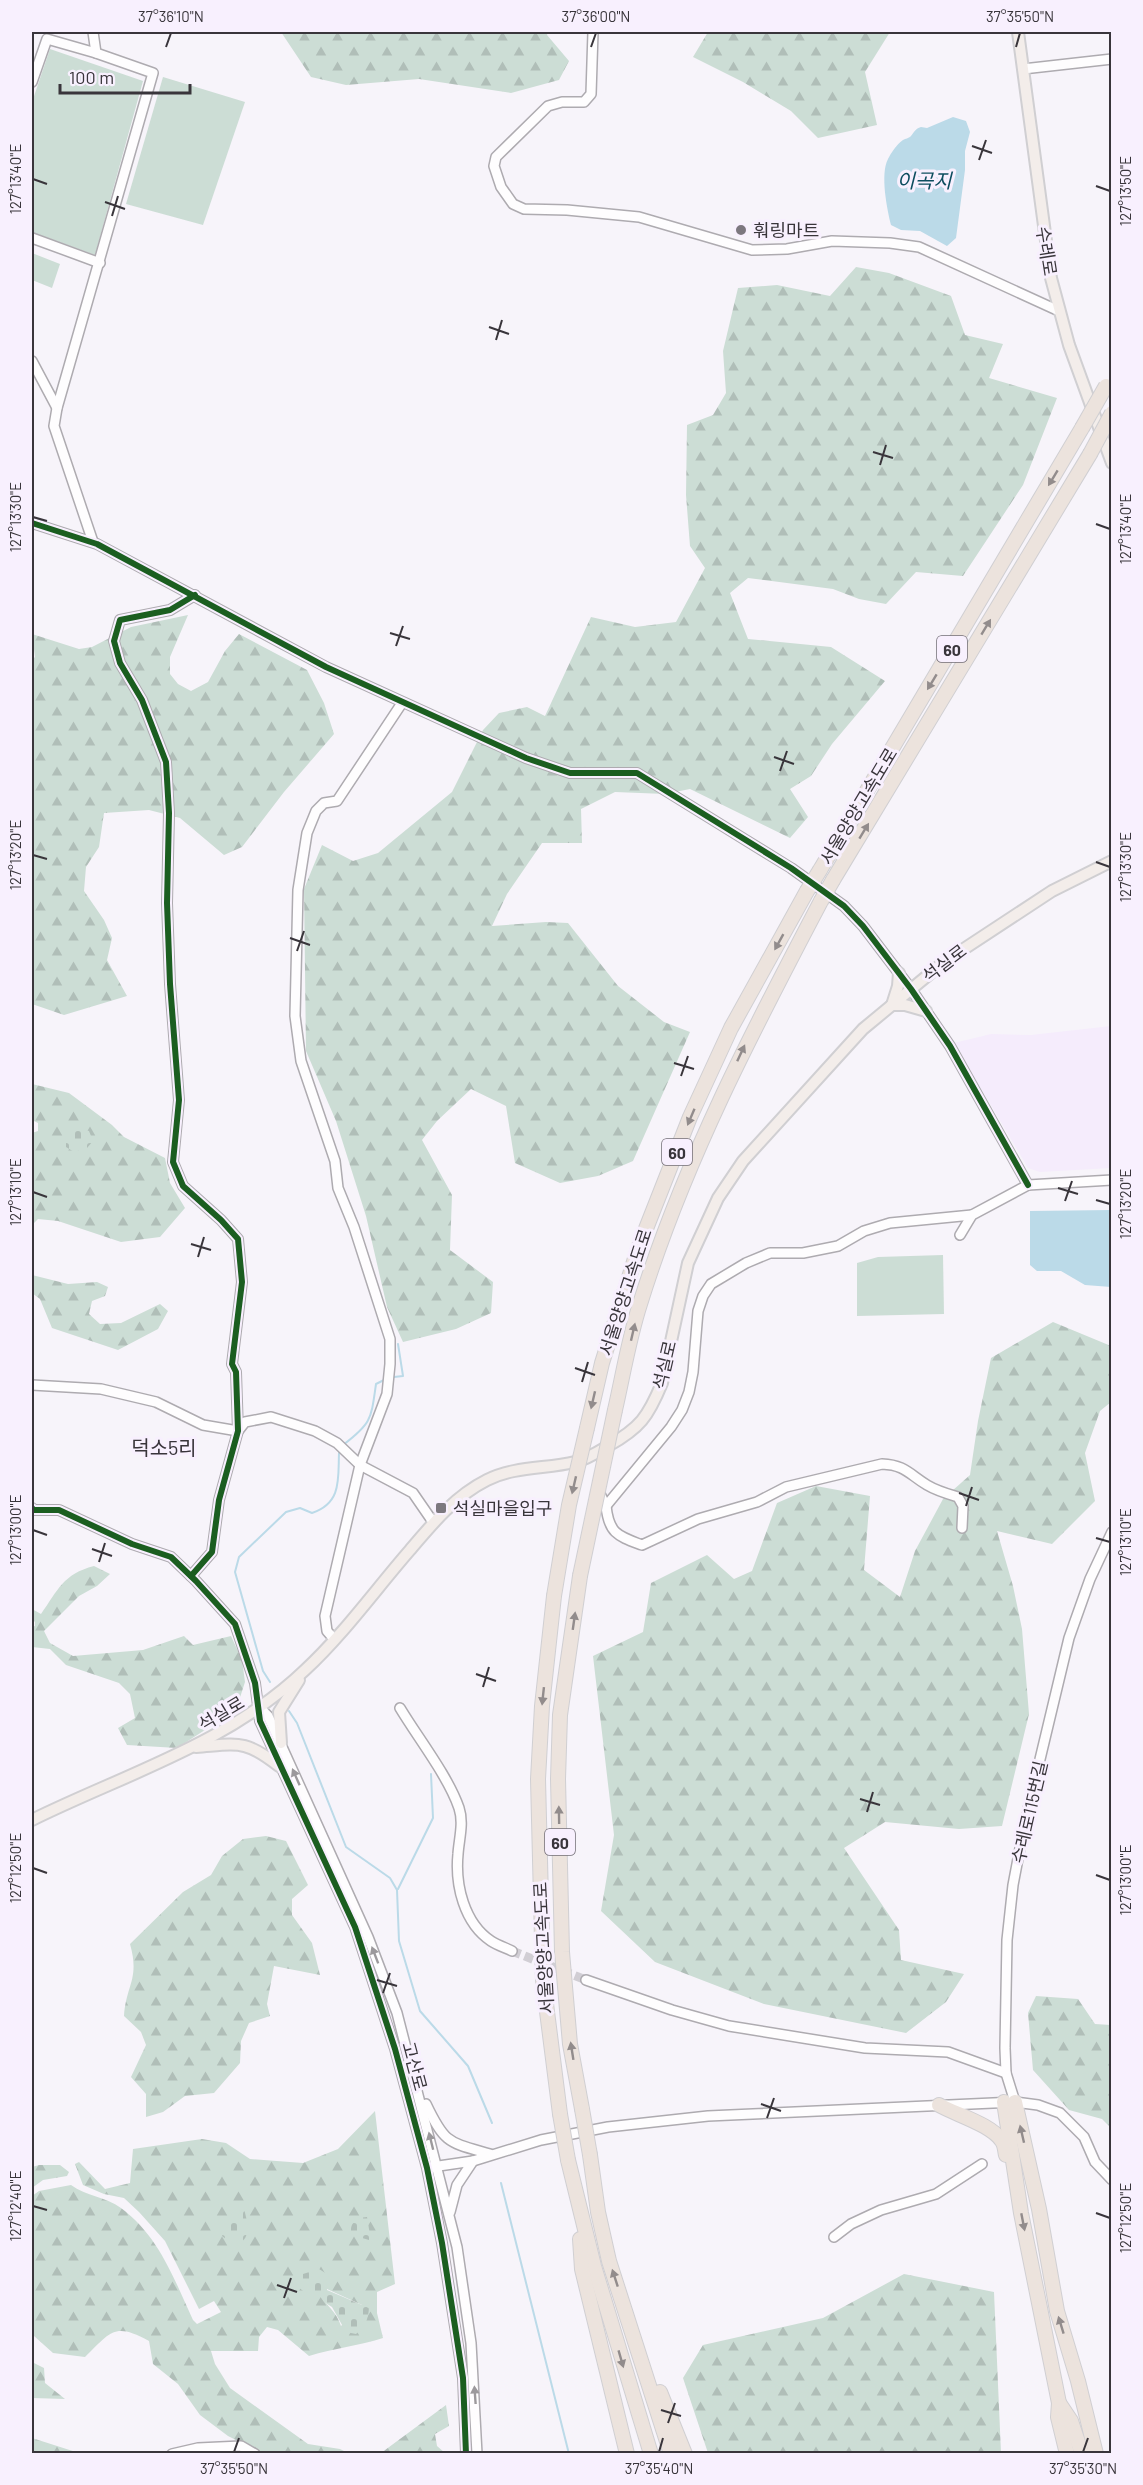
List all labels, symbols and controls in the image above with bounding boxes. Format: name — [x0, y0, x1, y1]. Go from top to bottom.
text: 37°36'10"N — [138, 7, 204, 25]
text: 37°36'00"N — [561, 7, 631, 25]
text: 37°35'50"N — [986, 7, 1054, 25]
scale bar — [60, 57, 190, 95]
text: 100 m — [69, 66, 114, 88]
text: 127°13'40"E — [6, 144, 24, 214]
text: 127°13'50"E — [1116, 156, 1134, 226]
water label: 이곡지 — [896, 168, 953, 192]
place label: 훠링마트 — [753, 219, 819, 241]
marker: 훠링마트 — [734, 223, 748, 237]
street label: 수레로 — [1032, 225, 1062, 277]
one-way arrow — [1047, 470, 1058, 486]
text: 127°13'30"E — [6, 482, 24, 552]
text: 127°13'40"E — [1116, 494, 1134, 564]
one-way arrow — [980, 619, 991, 635]
road number: 60 — [937, 636, 967, 662]
one-way arrow — [927, 674, 937, 691]
street label: 서울양양고속도로 — [814, 744, 902, 868]
text: 127°13'20"E — [6, 820, 24, 890]
one-way arrow — [858, 823, 869, 839]
text: 127°13'30"E — [1116, 832, 1134, 902]
one-way arrow — [774, 934, 784, 951]
street label: 석실로 — [918, 939, 970, 987]
one-way arrow — [737, 1045, 746, 1062]
one-way arrow — [686, 1108, 696, 1126]
road number: 60 — [662, 1139, 692, 1165]
text: 127°13'10"E — [6, 1158, 24, 1226]
text: 127°13'20"E — [1116, 1169, 1134, 1239]
street label: 서울양양고속도로 — [594, 1226, 656, 1358]
one-way arrow — [629, 1323, 638, 1342]
street label: 석실로 — [648, 1338, 680, 1392]
one-way arrow — [588, 1390, 598, 1409]
district label: 덕소5리 — [131, 1435, 197, 1459]
one-way arrow — [569, 1476, 578, 1495]
text: 127°13'00"E — [6, 1494, 24, 1566]
place label: 석실마을입구 — [453, 1497, 552, 1519]
marker: 석실마을입구 — [434, 1501, 448, 1515]
text: 127°13'10"E — [1116, 1508, 1134, 1576]
one-way arrow — [569, 1611, 578, 1630]
one-way arrow — [538, 1686, 548, 1705]
street label: 석실로 — [194, 1691, 248, 1735]
street label: 수레로115번길 — [1007, 1759, 1051, 1865]
one-way arrow — [291, 1767, 301, 1785]
one-way arrow — [554, 1805, 564, 1824]
road number: 60 — [545, 1829, 575, 1855]
text: 127°12'50"E — [6, 1833, 24, 1903]
text: 127°13'00"E — [1116, 1844, 1134, 1916]
street label: 서울양양고속도로 — [529, 1881, 557, 2015]
one-way arrow — [370, 1946, 379, 1964]
street label: 고산로 — [398, 2039, 432, 2093]
one-way arrow — [567, 2042, 576, 2061]
one-way arrow — [1017, 2124, 1026, 2143]
one-way arrow — [425, 2132, 435, 2151]
text: 127°12'40"E — [6, 2171, 24, 2242]
text: 127°12'50"E — [1116, 2183, 1134, 2253]
one-way arrow — [1019, 2213, 1028, 2232]
one-way arrow — [610, 2269, 619, 2287]
one-way arrow — [1056, 2316, 1065, 2334]
one-way arrow — [617, 2350, 626, 2368]
one-way arrow — [470, 2386, 480, 2405]
text: 37°35'50"N — [200, 2459, 268, 2477]
text: 37°35'40"N — [625, 2459, 693, 2477]
text: 37°35'30"N — [1049, 2459, 1117, 2477]

